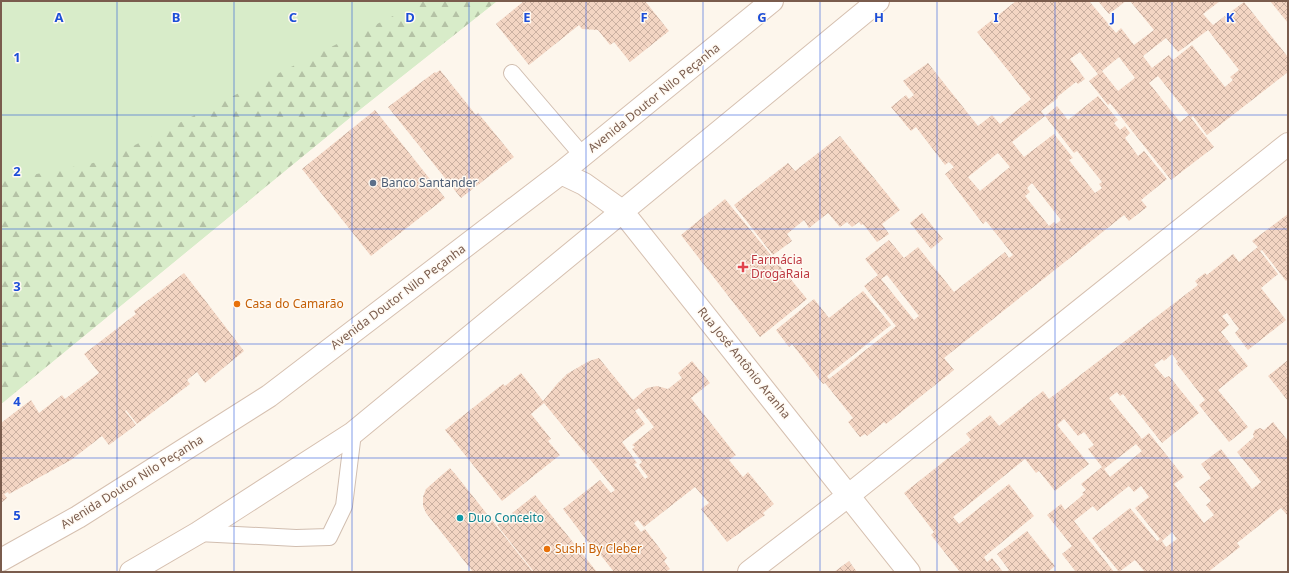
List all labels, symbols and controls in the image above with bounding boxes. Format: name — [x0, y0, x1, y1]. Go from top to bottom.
text: A — [55, 8, 64, 26]
text: B — [172, 8, 180, 26]
text: C — [289, 8, 297, 26]
text: D — [405, 8, 415, 26]
text: E — [523, 8, 531, 26]
text: F — [640, 8, 648, 26]
text: G — [757, 8, 767, 26]
text: H — [874, 8, 884, 26]
text: I — [993, 8, 999, 26]
text: J — [1110, 8, 1115, 26]
text: K — [1226, 8, 1235, 26]
street label: Avenida Doutor Nilo Peçanha — [584, 39, 723, 156]
text: 1 — [13, 48, 21, 66]
text: 2 — [13, 162, 21, 180]
place label: Banco Santander — [381, 174, 477, 191]
marker: Banco Santander — [368, 178, 378, 188]
street label: Avenida Doutor Nilo Peçanha — [327, 240, 469, 353]
place label: Farmácia DrogaRaia — [751, 251, 810, 282]
marker: Farmácia DrogaRaia — [738, 262, 748, 272]
text: 3 — [13, 277, 21, 295]
place label: Casa do Camarão — [245, 295, 344, 312]
marker: Casa do Camarão — [232, 299, 242, 309]
street label: Rua José Antônio Aranha — [694, 303, 795, 422]
text: 4 — [13, 392, 21, 410]
street label: Avenida Doutor Nilo Peçanha — [57, 431, 206, 533]
text: 5 — [13, 506, 21, 524]
place label: Duo Conceito — [468, 509, 544, 526]
marker: Duo Conceito — [455, 513, 465, 523]
place label: Sushi By Cleber — [555, 540, 642, 557]
marker: Sushi By Cleber — [542, 544, 552, 554]

